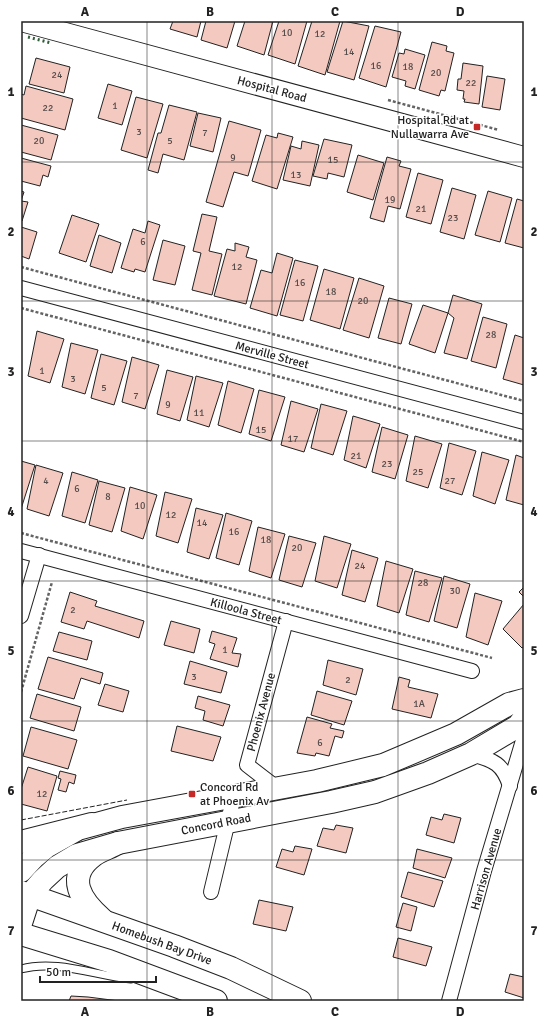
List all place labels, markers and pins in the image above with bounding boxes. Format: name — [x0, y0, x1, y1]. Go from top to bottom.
place label: Hospital Rd at Nullawarra Ave — [391, 113, 469, 142]
marker: Hospital Rd at Nullawarra Ave — [472, 122, 482, 132]
place label: Concord Rd at Phoenix Av — [200, 780, 269, 809]
marker: Concord Rd at Phoenix Av — [187, 789, 197, 799]

